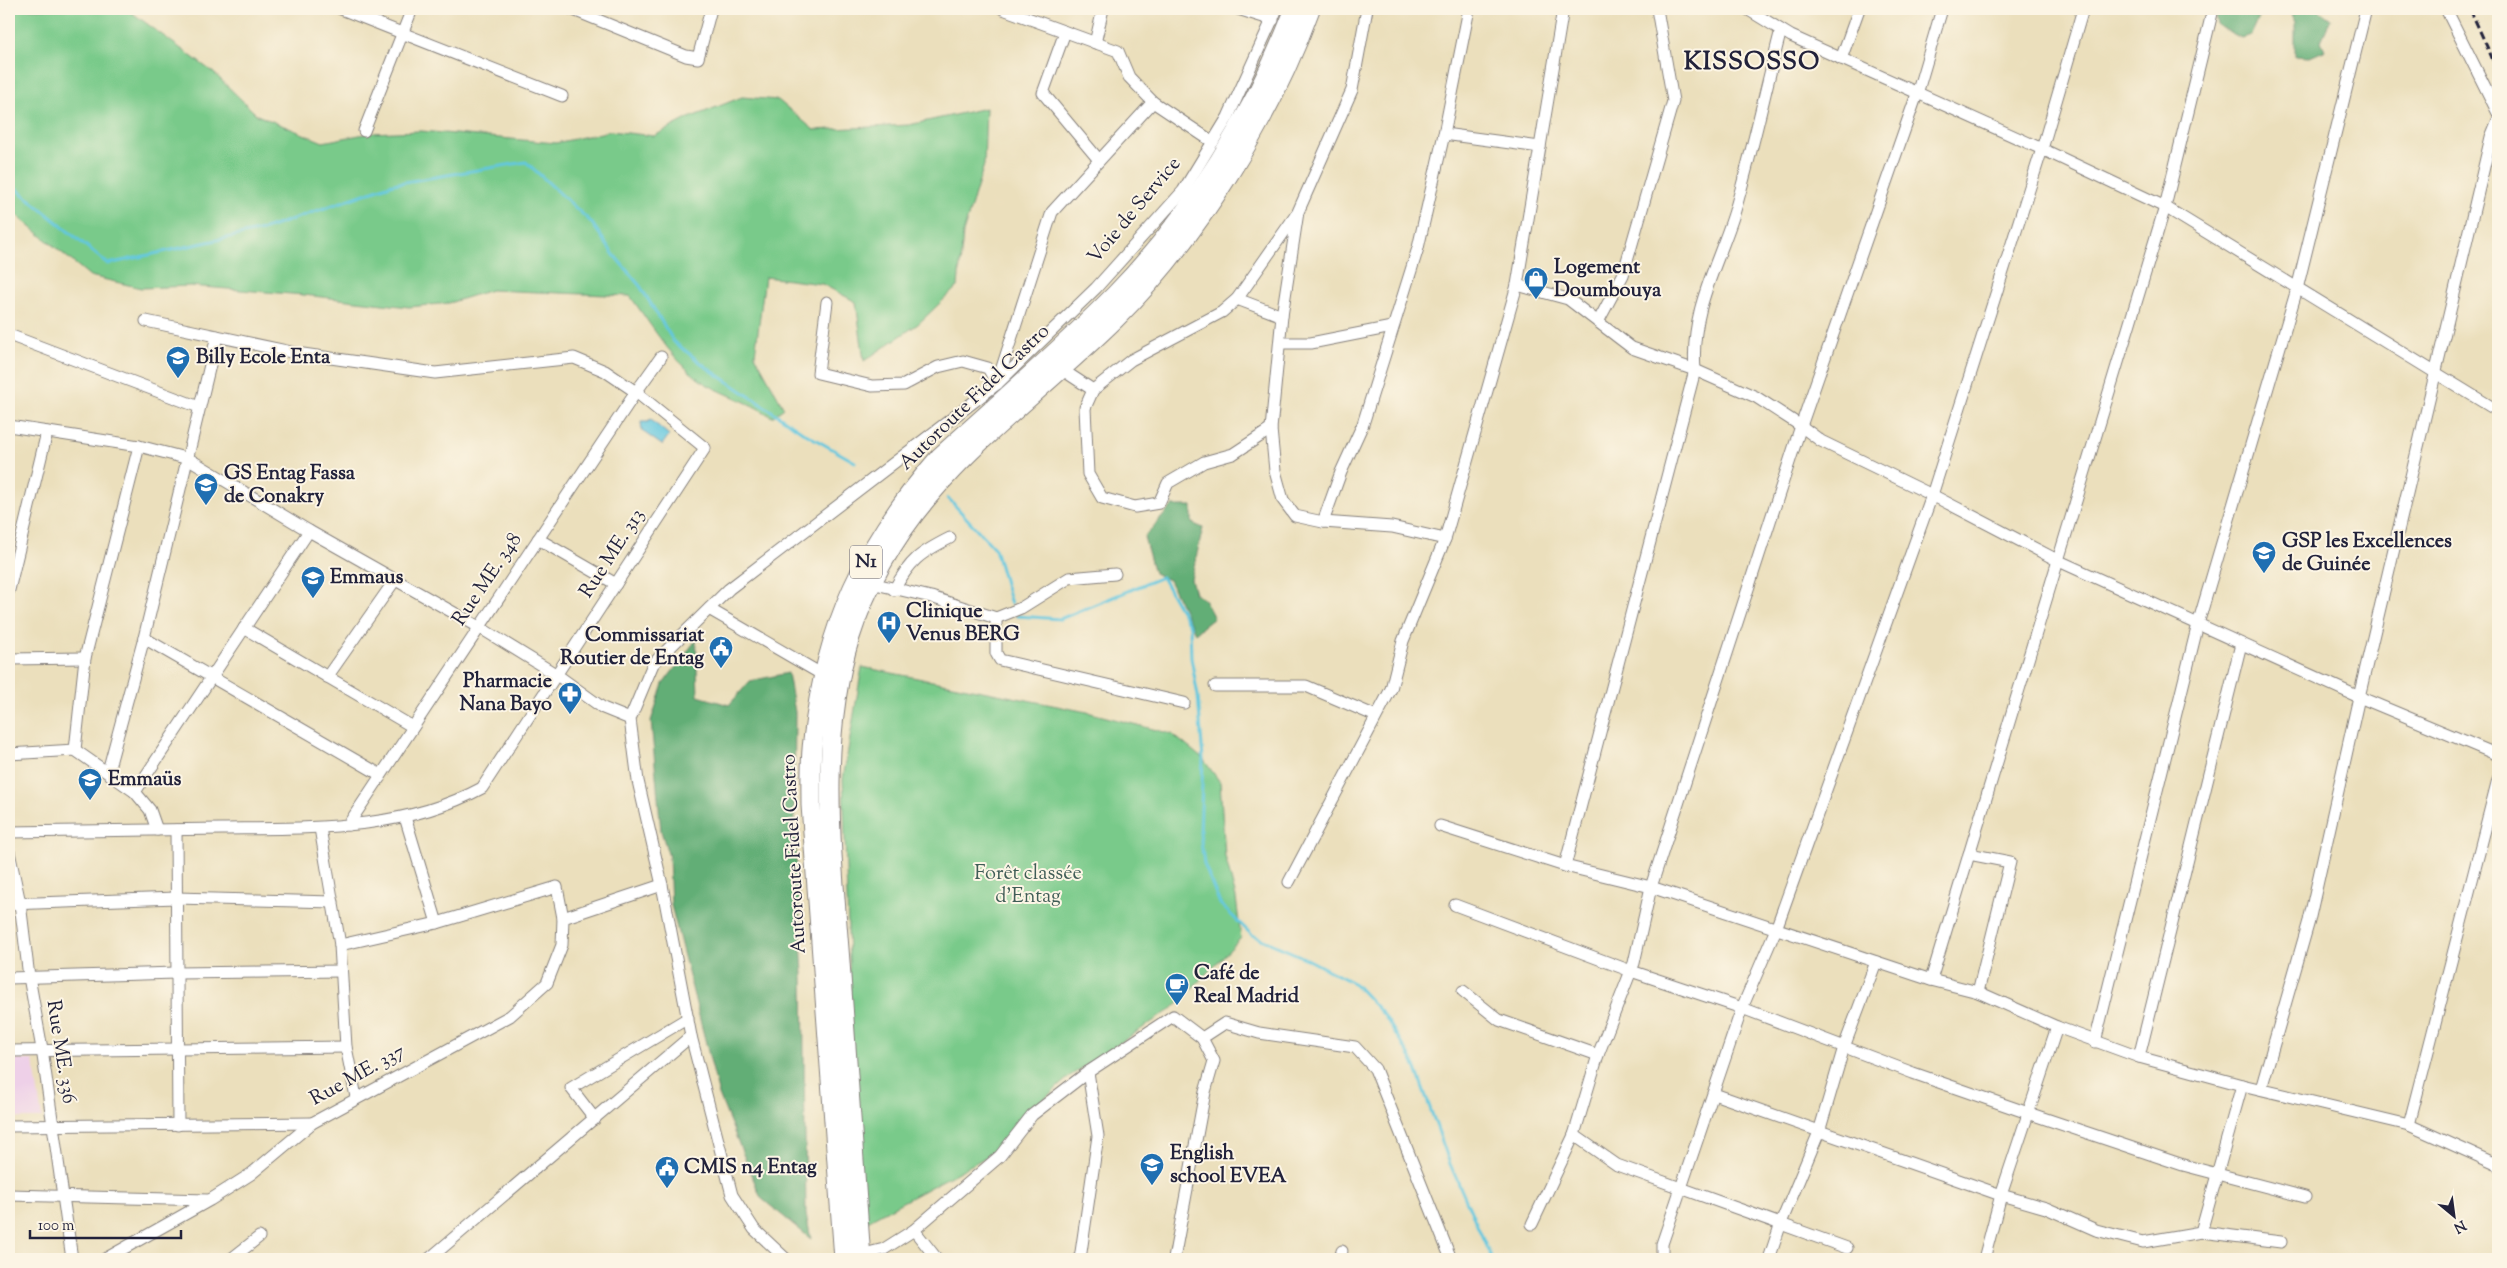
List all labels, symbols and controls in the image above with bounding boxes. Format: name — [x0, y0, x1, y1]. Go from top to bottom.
district label: KISSOSSO — [1684, 45, 1820, 81]
street label: Voie de Service — [1081, 151, 1189, 271]
place label: Logement Doumbouya — [1554, 254, 1662, 306]
shop icon: Logement Doumbouya — [1523, 266, 1549, 300]
street label: Autoroute Fidel Castro — [893, 318, 1057, 478]
place label: Billy Ecole Enta — [196, 344, 331, 373]
school or university icon: Billy Ecole Enta — [165, 345, 191, 379]
place label: GS Entag Fassa de Conakry — [224, 460, 356, 512]
school or university icon: GS Entag Fassa de Conakry — [193, 472, 219, 506]
street label: Rue ME. 313 — [573, 503, 653, 605]
street label: Rue ME. 348 — [446, 528, 530, 632]
place label: GSP les Excellences de Guinée — [2282, 528, 2452, 580]
school or university icon: GSP les Excellences de Guinée — [2251, 540, 2277, 574]
road number: N1 — [850, 546, 882, 578]
place label: Emmaus — [330, 564, 404, 593]
school or university icon: Emmaus — [300, 565, 326, 599]
place label: Clinique Venus BERG — [906, 598, 1020, 650]
hospital icon: Clinique Venus BERG — [876, 610, 902, 644]
place label: Commissariat Routier de Entag — [560, 622, 704, 674]
public building icon: Commissariat Routier de Entag — [708, 635, 734, 669]
place label: Pharmacie Nana Bayo — [460, 668, 552, 720]
pharmacy icon: Pharmacie Nana Bayo — [557, 681, 583, 715]
street label: Autoroute Fidel Castro — [775, 753, 815, 955]
place label: Emmaüs — [108, 766, 182, 795]
school or university icon: Emmaüs — [77, 767, 103, 801]
park label: Forêt classée d'Entag — [974, 860, 1082, 912]
place label: Café de Real Madrid — [1194, 960, 1300, 1012]
cafe icon: Café de Real Madrid — [1164, 972, 1190, 1006]
street label: Rue ME. 336 — [37, 998, 83, 1106]
street label: Rue ME. 337 — [305, 1038, 411, 1114]
place label: English school EVEA — [1170, 1140, 1287, 1192]
school or university icon: English school EVEA — [1139, 1152, 1165, 1186]
place label: CMIS n4 Entag — [684, 1154, 817, 1183]
public building icon: CMIS n4 Entag — [654, 1155, 680, 1189]
north arrow — [2430, 1190, 2480, 1240]
scale bar — [30, 1208, 181, 1240]
text: N — [2450, 1214, 2469, 1237]
text: 100 m — [38, 1216, 75, 1237]

